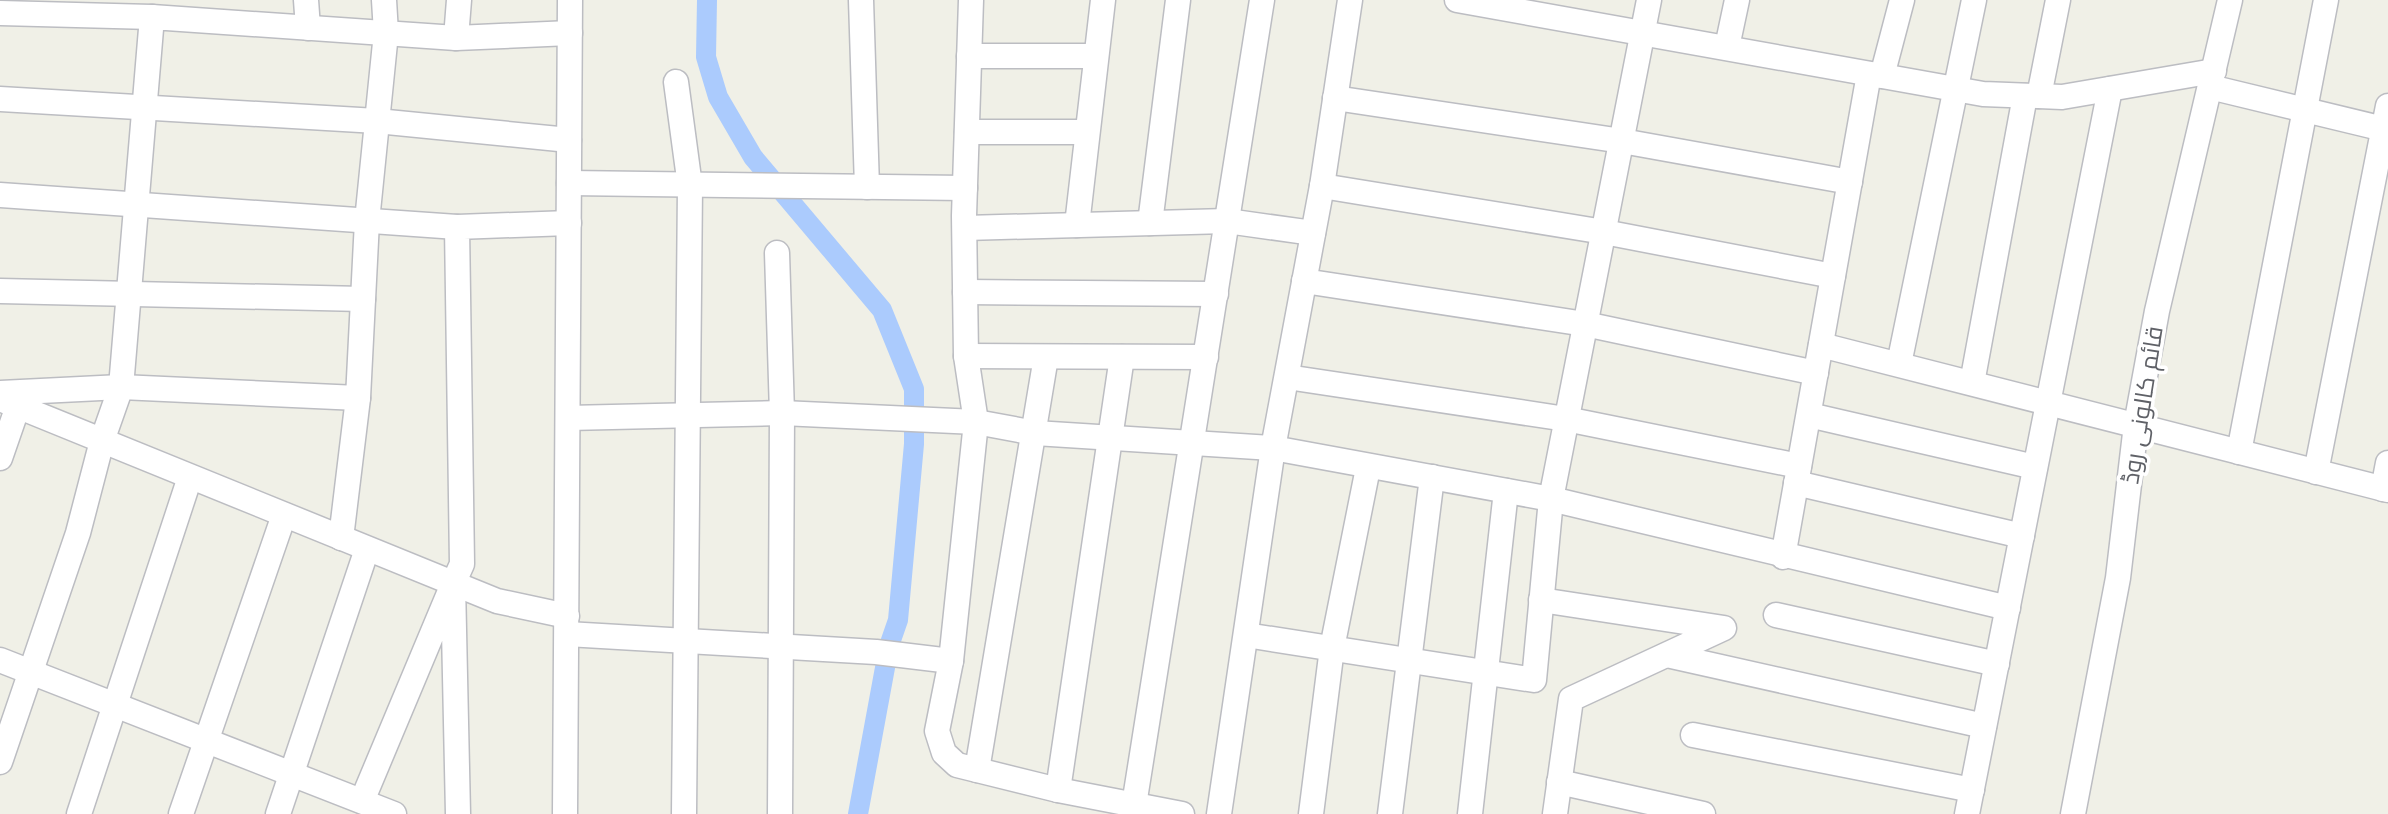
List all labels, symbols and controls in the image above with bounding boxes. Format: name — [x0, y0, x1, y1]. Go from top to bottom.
street label: قائم کالونی روڈ — [2112, 324, 2172, 486]

